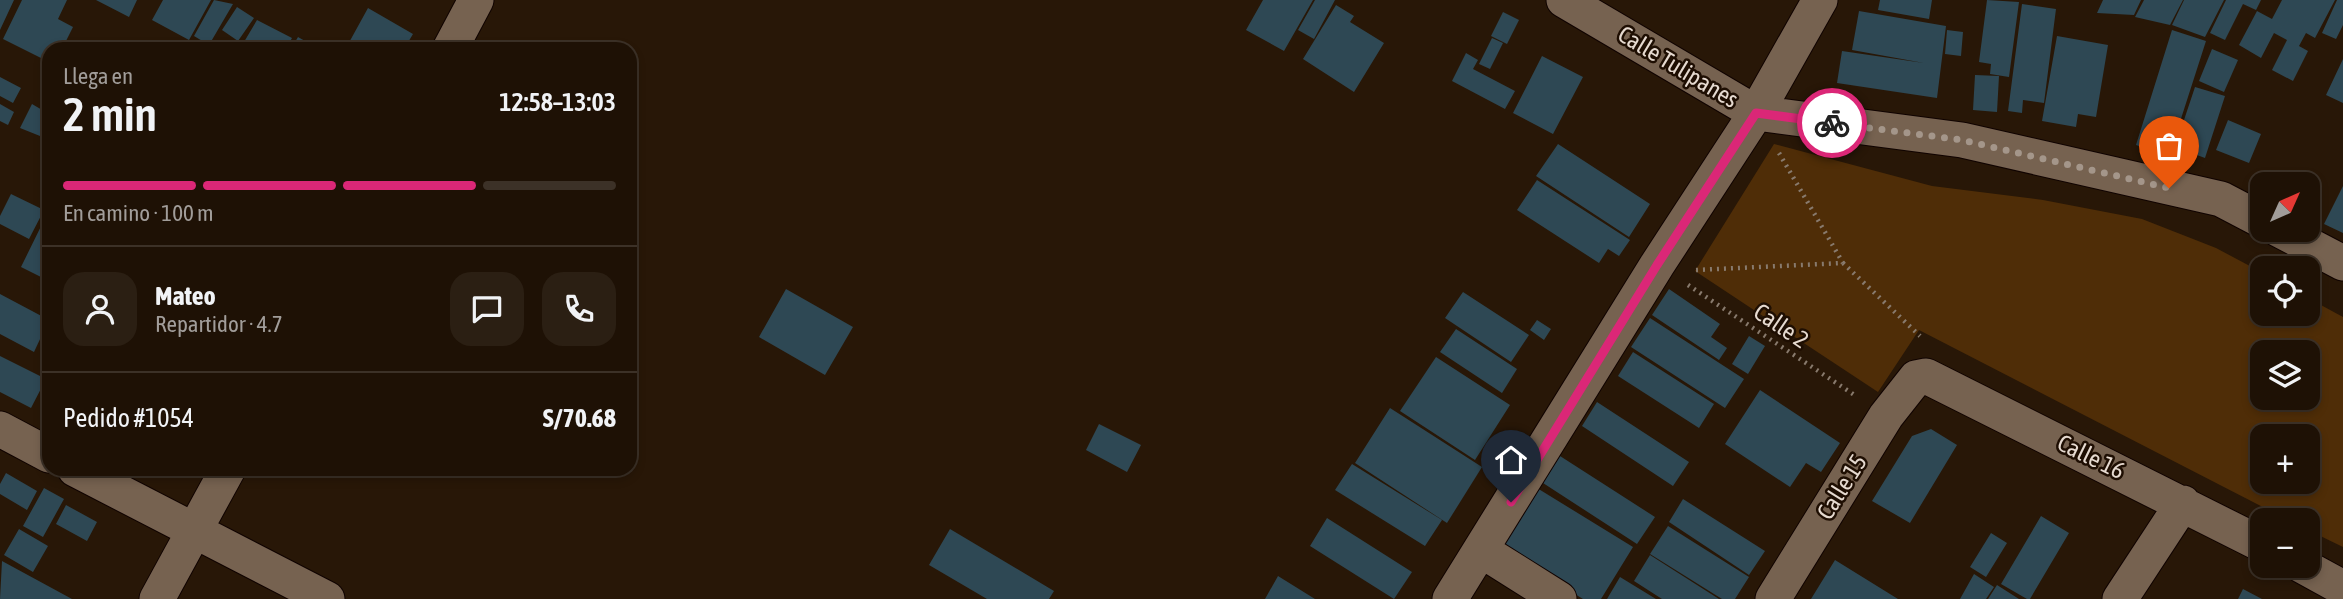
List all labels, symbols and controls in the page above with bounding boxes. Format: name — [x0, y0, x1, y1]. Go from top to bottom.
street label: Calle Tulipanes — [1613, 20, 1743, 113]
text: Llega en — [63, 63, 133, 89]
text: 12:58–13:03 — [499, 87, 616, 117]
text: 2 min — [63, 88, 157, 141]
courier — [1797, 88, 1867, 158]
icon: bike — [1813, 104, 1851, 142]
pin — [2139, 116, 2199, 188]
icon: bag — [2150, 127, 2188, 165]
north arrow — [2250, 172, 2320, 242]
map controls — [2250, 172, 2320, 578]
text: En camino · 100 m — [63, 200, 214, 226]
button: locate — [2250, 256, 2320, 326]
button: person — [63, 272, 137, 346]
button: chat — [450, 272, 524, 346]
button: phone — [542, 272, 616, 346]
text: Mateo — [155, 281, 216, 311]
street label: Calle 2 — [1749, 298, 1814, 354]
text: Repartidor · 4.7 — [155, 311, 282, 337]
button: layers — [2250, 340, 2320, 410]
text: Pedido #1054 — [63, 403, 194, 433]
text: S/70.68 — [543, 403, 616, 433]
button: + — [2250, 424, 2320, 494]
street label: Calle 16 — [2053, 429, 2129, 484]
pin — [1481, 430, 1541, 502]
icon: home — [1492, 441, 1530, 479]
street label: Calle 15 — [1811, 449, 1872, 524]
button: − — [2250, 508, 2320, 578]

